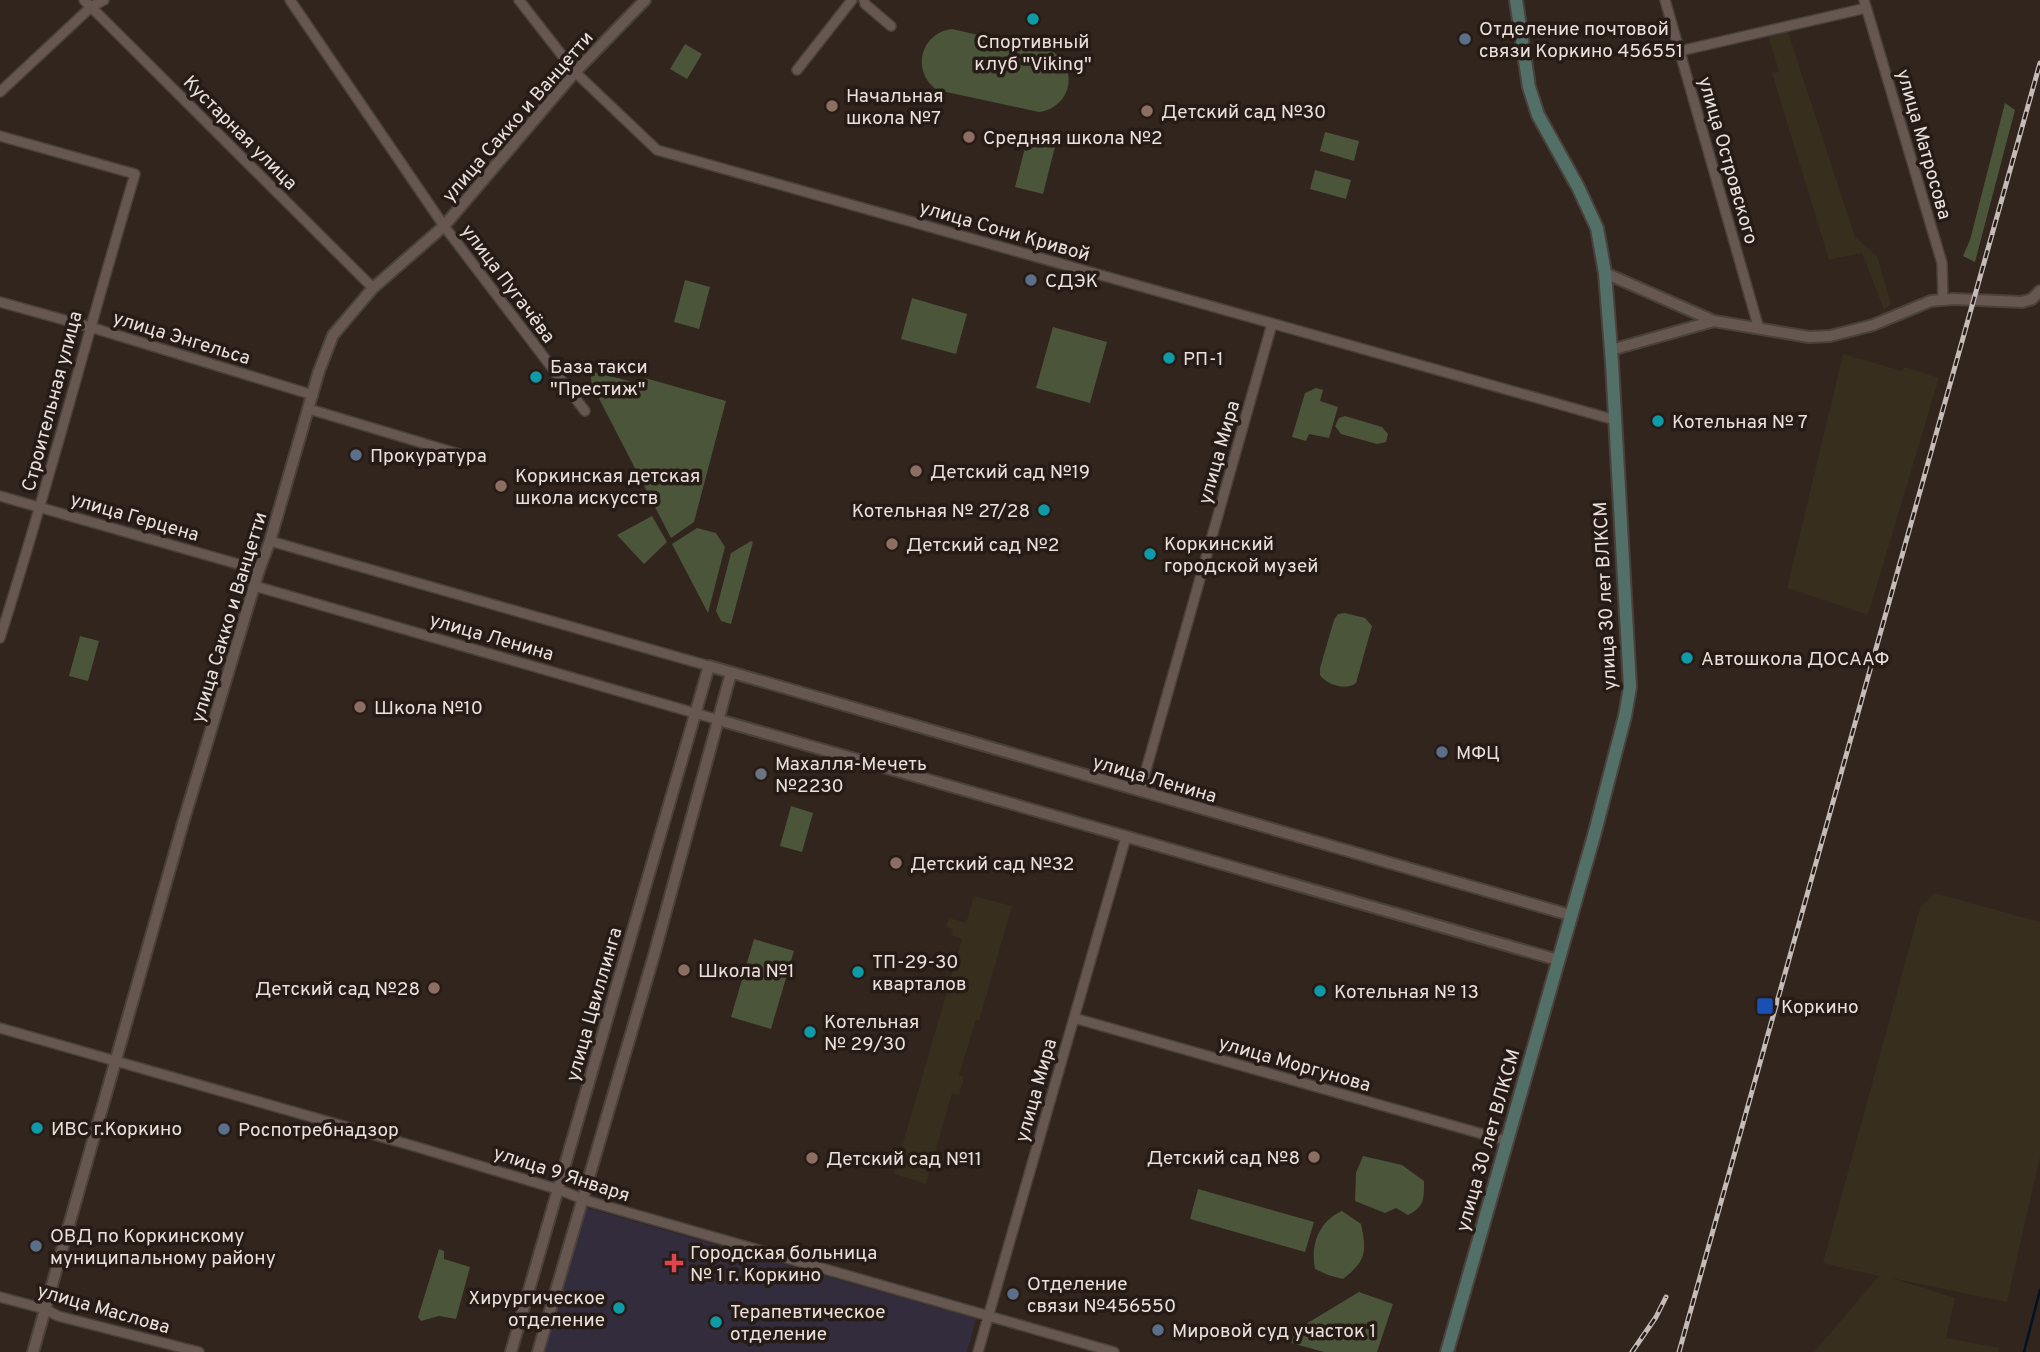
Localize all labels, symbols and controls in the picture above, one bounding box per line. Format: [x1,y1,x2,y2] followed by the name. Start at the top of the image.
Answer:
[1025,11,1041,27] marker: Спортивный клуб "Viking"
[1479,18,1683,64] place label: Отделение почтовой связи Коркино 456551
[438,27,599,208] street label: улица Сакко и Ванцетти
[974,31,1092,77] place label: Спортивный клуб "Viking"
[1457,31,1473,47] marker: Отделение почтовой связи Коркино 456551
[1890,67,1956,223] street label: улица Матросова
[177,71,302,196] street label: Кустарная улица
[1692,74,1762,247] street label: улица Островского
[846,85,944,131] place label: Начальная школа №7
[824,98,840,114] marker: Начальная школа №7
[1161,101,1326,125] place label: Детский сад №30
[1139,103,1155,119] marker: Детский сад №30
[983,127,1163,151] place label: Средняя школа №2
[961,129,977,145] marker: Средняя школа №2
[916,196,1093,268] street label: улица Сони Кривой
[455,220,560,348] street label: улица Пугачёва
[1045,270,1098,294] place label: СДЭК
[1023,272,1039,288] marker: СДЭК
[110,307,253,371] street label: улица Энгельса
[17,309,89,494] street label: Строительная улица
[1183,348,1224,372] place label: РП-1
[1161,350,1177,366] marker: РП-1
[550,356,648,402] place label: База такси "Престиж"
[528,369,544,385] marker: База такси "Престиж"
[1194,398,1246,507] street label: улица Мира
[1672,411,1808,435] place label: Котельная № 7
[1650,413,1666,429] marker: Котельная № 7
[370,445,487,469] place label: Прокуратура
[348,447,364,463] marker: Прокуратура
[930,461,1090,485] place label: Детский сад №19
[908,463,924,479] marker: Детский сад №19
[515,465,700,511] place label: Коркинская детская школа искусств
[493,478,509,494] marker: Коркинская детская школа искусств
[67,488,202,548] street label: улица Герцена
[852,500,1030,524] place label: Котельная № 27/28
[1589,501,1623,691] street label: улица 30 лет ВЛКСМ
[1036,502,1052,518] marker: Котельная № 27/28
[186,509,273,726] street label: улица Сакко и Ванцетти
[1164,533,1318,579] place label: Коркинский городской музей
[906,534,1059,558] place label: Детский сад №2
[884,536,900,552] marker: Детский сад №2
[1142,546,1158,562] marker: Коркинский городской музей
[427,609,556,667] street label: улица Ленина
[1701,648,1889,672] place label: Автошкола ДОСААФ
[1679,650,1695,666] marker: Автошкола ДОСААФ
[374,697,483,721] place label: Школа №10
[352,699,368,715] marker: Школа №10
[1456,742,1500,766] place label: МФЦ
[1434,744,1450,760] marker: МФЦ
[1090,751,1219,809] street label: улица Ленина
[775,753,927,799] place label: Махалля-Мечеть №2230
[753,766,769,782] marker: Махалля-Мечеть №2230
[910,853,1074,877] place label: Детский сад №32
[888,855,904,871] marker: Детский сад №32
[561,925,628,1084] street label: улица Цвиллинга
[872,951,966,997] place label: ТП-29-30 кварталов
[698,960,795,984] place label: Школа №1
[676,962,692,978] marker: Школа №1
[850,964,866,980] marker: ТП-29-30 кварталов
[255,978,420,1002] place label: Детский сад №28
[426,980,442,996] marker: Детский сад №28
[1334,981,1479,1005] place label: Котельная № 13
[1312,983,1328,999] marker: Котельная № 13
[1755,996,1775,1016] marker: Коркино
[1781,996,1859,1020] place label: Коркино
[824,1011,919,1057] place label: Котельная № 29/30
[802,1024,818,1040] marker: Котельная № 29/30
[1216,1032,1373,1098] street label: улица Моргунова
[1011,1036,1063,1145] street label: улица Мира
[1451,1046,1526,1235] street label: улица 30 лет ВЛКСМ
[51,1118,182,1142] place label: ИВС г.Коркино
[238,1119,399,1143] place label: Роспотребнадзор
[29,1120,45,1136] marker: ИВС г.Коркино
[216,1121,232,1137] marker: Роспотребнадзор
[490,1142,633,1208] street label: улица 9 Января
[1147,1147,1300,1171] place label: Детский сад №8
[826,1148,982,1172] place label: Детский сад №11
[1306,1149,1322,1165] marker: Детский сад №8
[804,1150,820,1166] marker: Детский сад №11
[50,1225,276,1271] place label: ОВД по Коркинскому муниципальному району
[28,1238,44,1254] marker: ОВД по Коркинскому муниципальному району
[690,1242,877,1288] place label: Городская больница № 1 г. Коркино
[664,1253,684,1273] marker: Городская больница № 1 г. Коркино
[1027,1273,1176,1319] place label: Отделение связи №456550
[34,1280,173,1340] street label: улица Маслова
[1005,1286,1021,1302] marker: Отделение связи №456550
[469,1287,605,1333] place label: Хирургическое отделение
[611,1300,627,1316] marker: Хирургическое отделение
[730,1301,885,1347] place label: Терапевтическое отделение
[708,1314,724,1330] marker: Терапевтическое отделение
[1172,1320,1376,1344] place label: Мировой суд участок 1
[1150,1322,1166,1338] marker: Мировой суд участок 1

